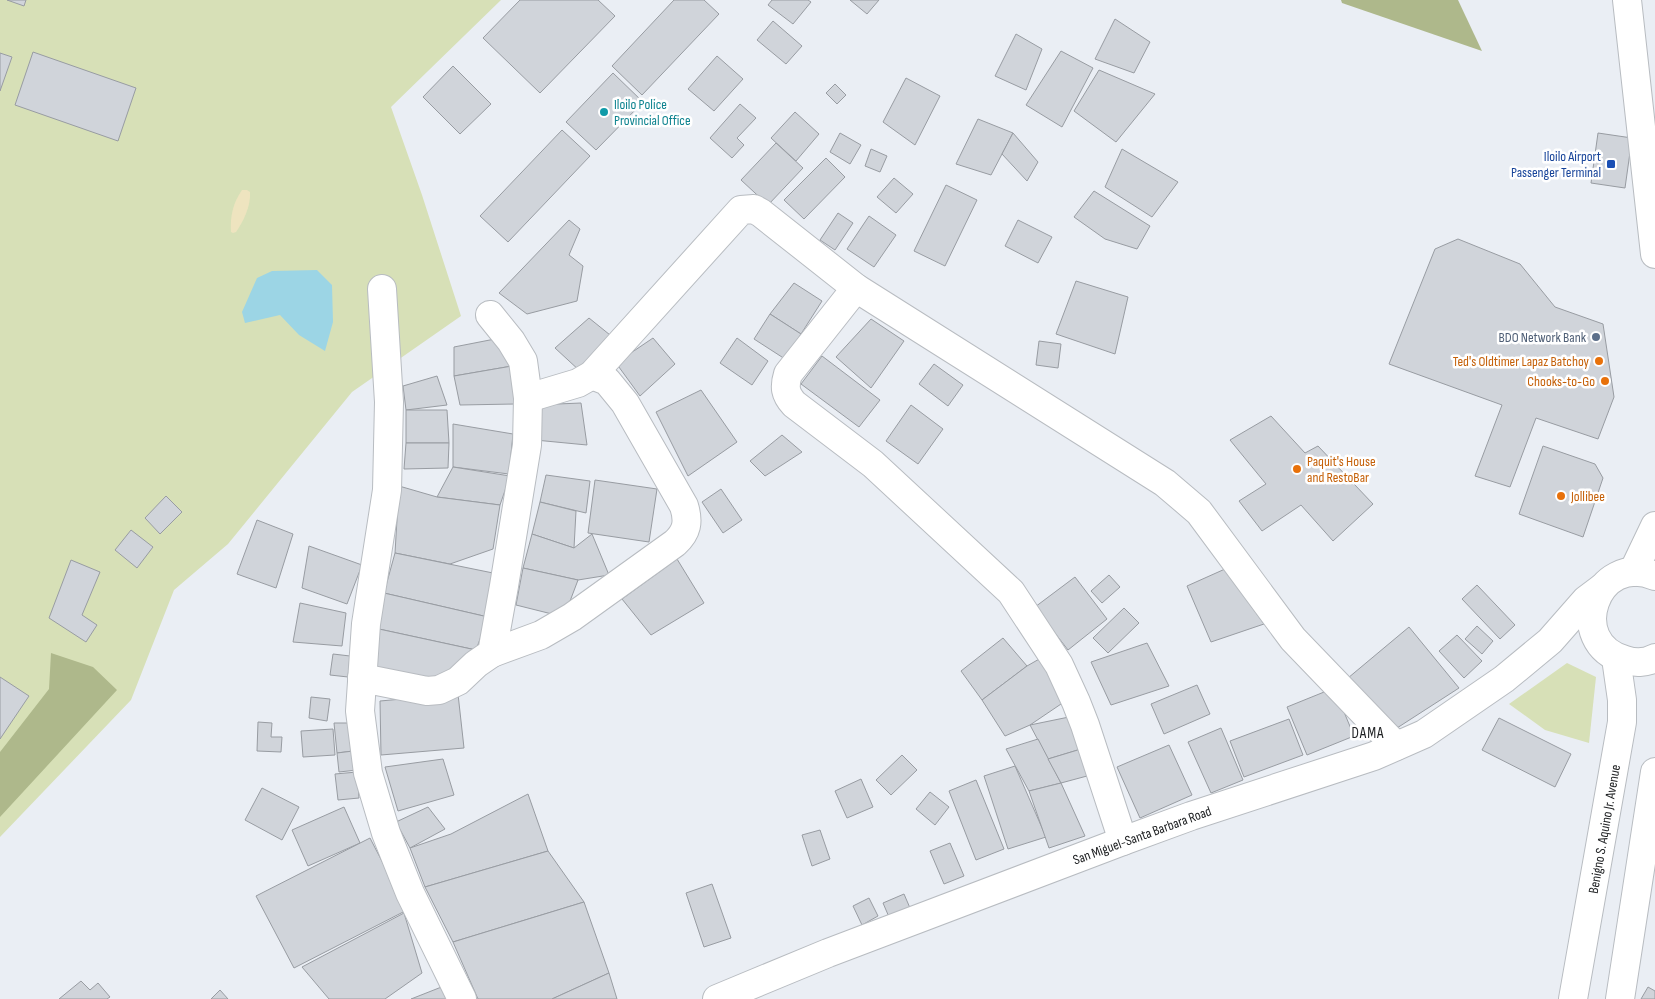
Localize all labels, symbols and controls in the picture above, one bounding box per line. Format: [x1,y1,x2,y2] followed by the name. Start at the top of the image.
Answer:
[614,96,691,129] place label: Iloilo Police Provincial Office
[598,106,610,118] marker: Iloilo Police Provincial Office
[1511,148,1601,181] place label: Iloilo Airport Passenger Terminal
[1605,158,1617,170] marker: Iloilo Airport Passenger Terminal
[1499,329,1587,346] place label: BDO Network Bank
[1590,331,1602,343] marker: BDO Network Bank
[1453,353,1590,370] place label: Ted's Oldtimer Lapaz Batchoy
[1593,355,1605,367] marker: Ted's Oldtimer Lapaz Batchoy
[1527,373,1595,390] place label: Chooks-to-Go
[1599,375,1611,387] marker: Chooks-to-Go
[1307,453,1376,486] place label: Paquit's House and RestoBar
[1291,463,1303,475] marker: Paquit's House and RestoBar
[1570,488,1605,505] place label: Jollibee
[1555,490,1567,502] marker: Jollibee
[1352,724,1384,743] district label: DAMA
[1585,763,1624,895] street label: Benigno S. Aquino Jr. Avenue
[1071,802,1214,868] street label: San Miguel-Santa Barbara Road

